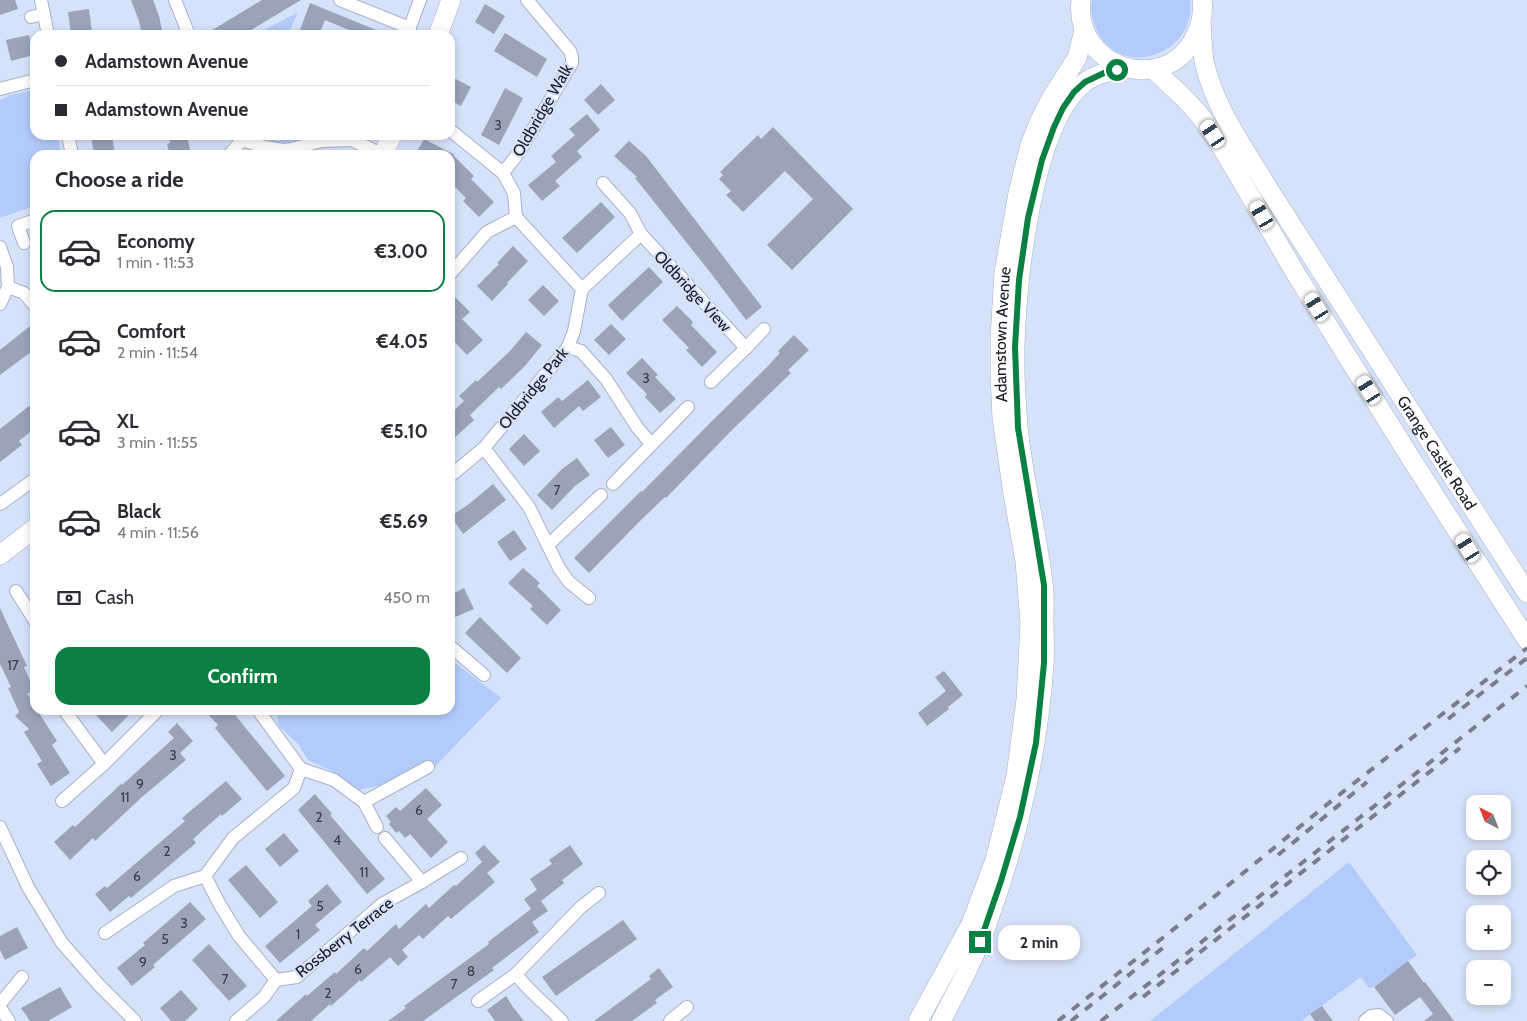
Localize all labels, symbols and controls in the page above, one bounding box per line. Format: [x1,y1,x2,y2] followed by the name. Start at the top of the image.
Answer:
[85,50,248,73] text: Adamstown Avenue
[1106,59,1128,81] route start
[508,60,577,160] street label: Oldbridge Walk
[85,98,248,121] text: Adamstown Avenue
[494,116,502,134] house number: 3
[1198,117,1227,151] car
[55,166,184,193] text: Choose a ride
[1248,198,1275,232] car
[57,229,102,274] icon: car
[117,230,195,253] text: Economy
[375,240,428,263] text: €3.00
[650,247,735,336] street label: Oldbridge View
[117,253,194,272] text: 1 min · 11:53
[991,265,1015,403] street label: Adamstown Avenue
[1302,290,1331,324] car
[57,319,102,364] icon: car
[117,320,186,343] text: Comfort
[376,330,428,353] text: €4.05
[117,343,198,362] text: 2 min · 11:54
[495,343,573,433] street label: Oldbridge Park
[642,369,650,387] house number: 3
[1354,373,1383,407] car
[1393,392,1480,513] street label: Grange Castle Road
[57,409,102,454] icon: car
[117,410,138,433] text: XL
[381,420,428,443] text: €5.10
[117,433,198,452] text: 3 min · 11:55
[553,481,561,499] house number: 7
[57,499,102,544] icon: car
[117,500,161,523] text: Black
[380,510,428,533] text: €5.69
[117,523,199,542] text: 4 min · 11:56
[1453,531,1482,565] car
[55,584,83,612] icon: cash
[95,586,134,609] text: Cash
[383,588,430,607] text: 450 m
[55,647,430,705] button: Confirm
[7,656,19,674] house number: 17
[169,746,177,764] house number: 3
[136,775,144,793] house number: 9
[120,788,130,806] house number: 11
[1466,795,1511,840] north arrow
[1466,795,1511,1005] map controls
[415,801,423,819] house number: 6
[315,808,323,826] house number: 2
[333,831,341,849] house number: 4
[163,842,171,860] house number: 2
[1466,850,1511,895] button: locate
[359,863,369,881] house number: 11
[133,867,141,885] house number: 6
[292,893,397,981] street label: Rossberry Terrace
[316,897,324,915] house number: 5
[1466,905,1511,950] button: +
[180,914,188,932] house number: 3
[998,924,1080,960] callout: 2 min
[296,925,300,943] house number: 1
[161,930,169,948] house number: 5
[969,931,991,953] route end
[1020,933,1058,952] text: 2 min
[139,953,147,971] house number: 9
[354,960,362,978] house number: 6
[1466,960,1511,1005] button: −
[467,962,475,980] house number: 8
[221,970,229,988] house number: 7
[450,975,458,993] house number: 7
[324,984,332,1002] house number: 2

